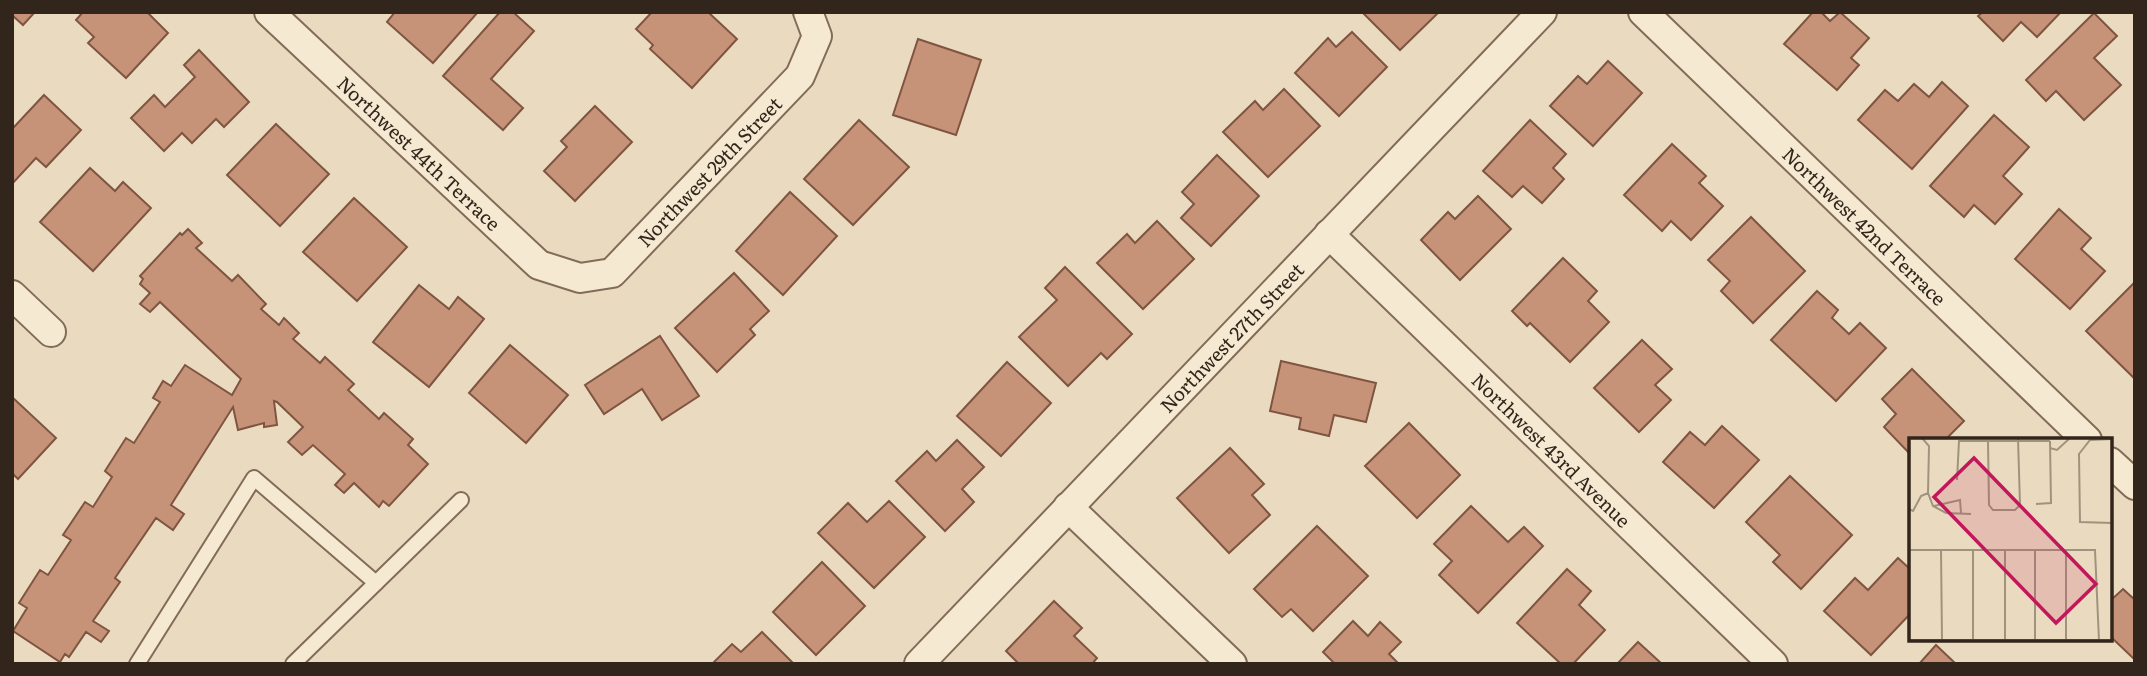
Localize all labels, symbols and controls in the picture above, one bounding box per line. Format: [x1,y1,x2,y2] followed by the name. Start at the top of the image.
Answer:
[331,69,507,237] street label: Northwest 44th Terrace
[631,90,788,253] street label: Northwest 29th Street
[1777,140,1953,312] street label: Northwest 42nd Terrace
[1153,256,1310,418] street label: Northwest 27th Street
[1466,366,1638,533] street label: Northwest 43rd Avenue
[1909,438,2112,641] inset map

